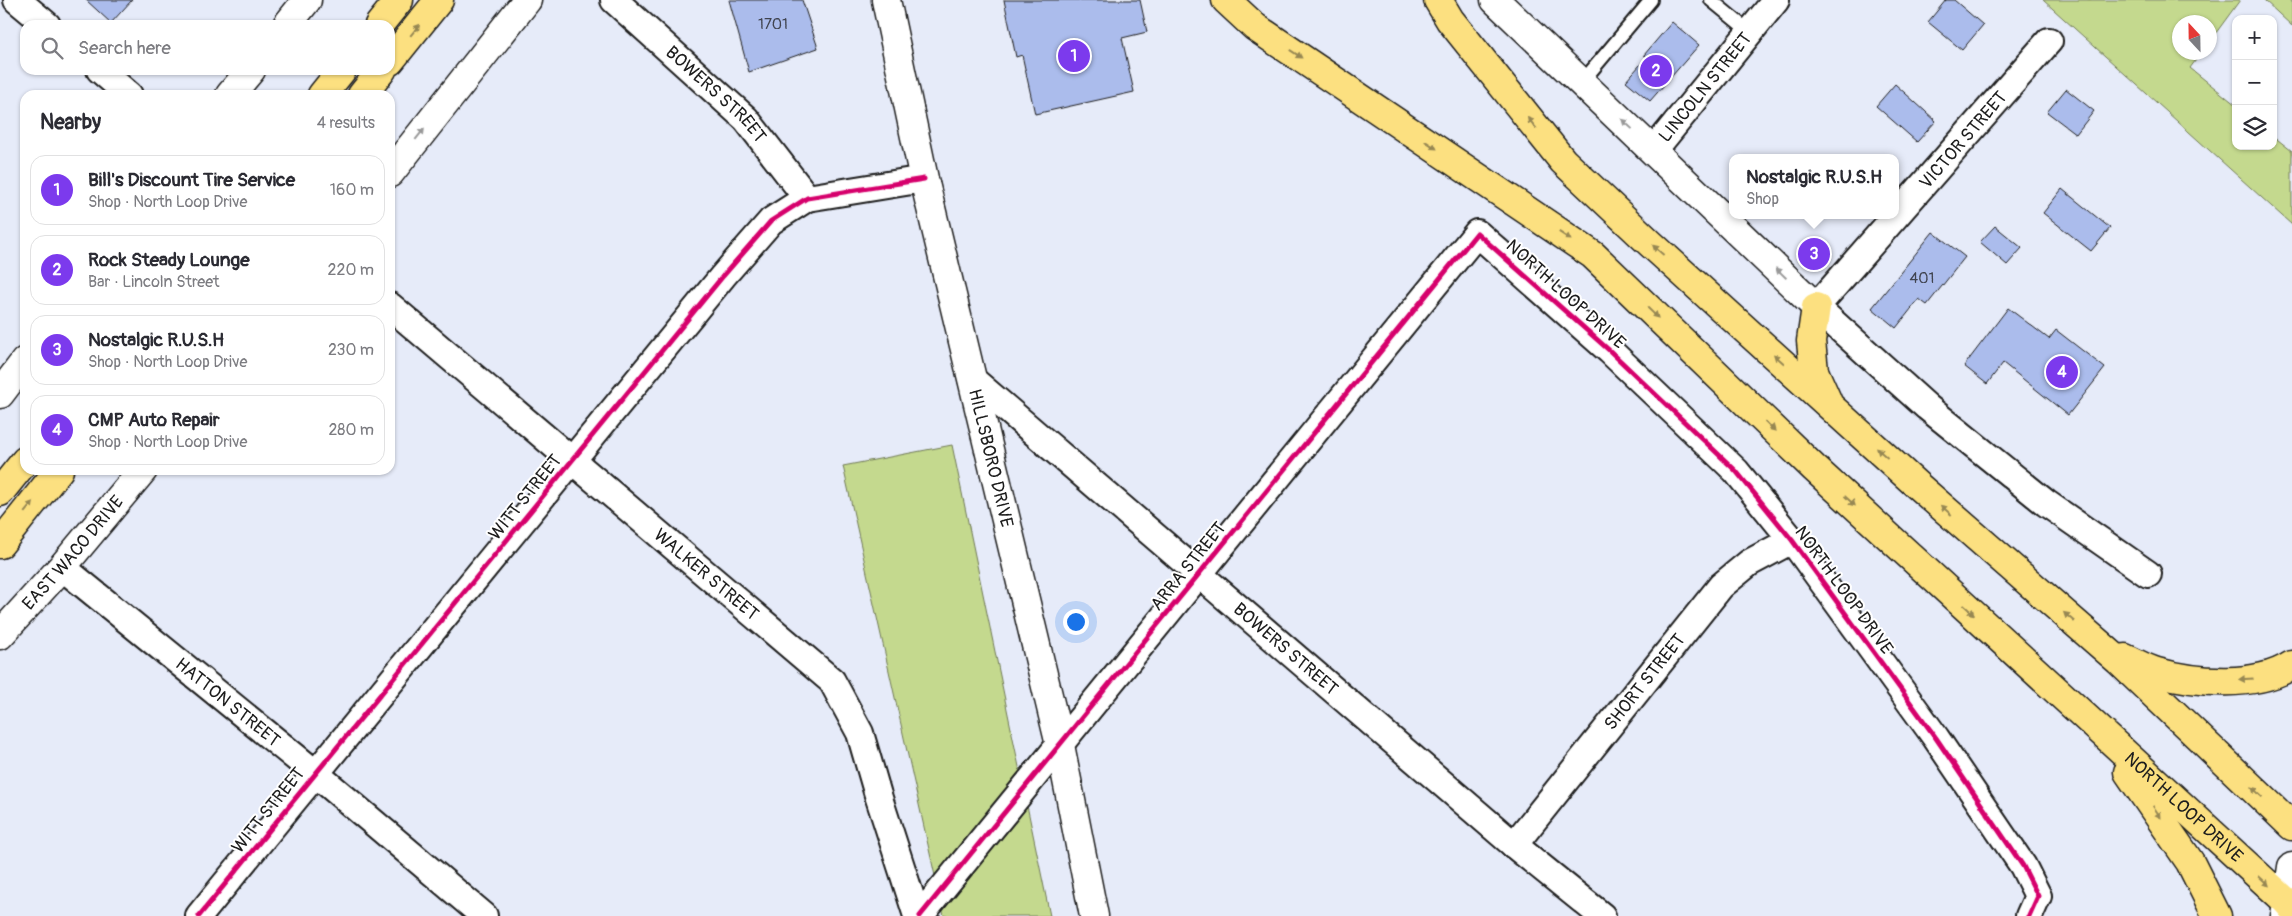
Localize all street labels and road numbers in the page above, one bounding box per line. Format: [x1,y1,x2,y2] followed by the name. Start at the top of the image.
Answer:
[1654,28,1757,147] street label: LINCOLN STREET
[661,41,771,147] street label: BOWERS STREET
[1915,87,2012,194] street label: VICTOR STREET
[1501,235,1630,354] street label: NORTH LOOP DRIVE
[963,387,1018,530] street label: HILLSBORO DRIVE
[484,450,567,545] street label: WITT STREET
[17,491,129,615] street label: EAST WACO DRIVE
[1146,517,1231,615] street label: ARRA STREET
[1789,522,1898,659] street label: NORTH LOOP DRIVE
[649,524,763,626] street label: WALKER STREET
[1228,598,1343,701] street label: BOWERS STREET
[1599,629,1690,735] street label: SHORT STREET
[170,653,285,752] street label: HATTON STREET
[2119,747,2248,868] street label: NORTH LOOP DRIVE
[227,763,310,858] street label: WITT STREET

